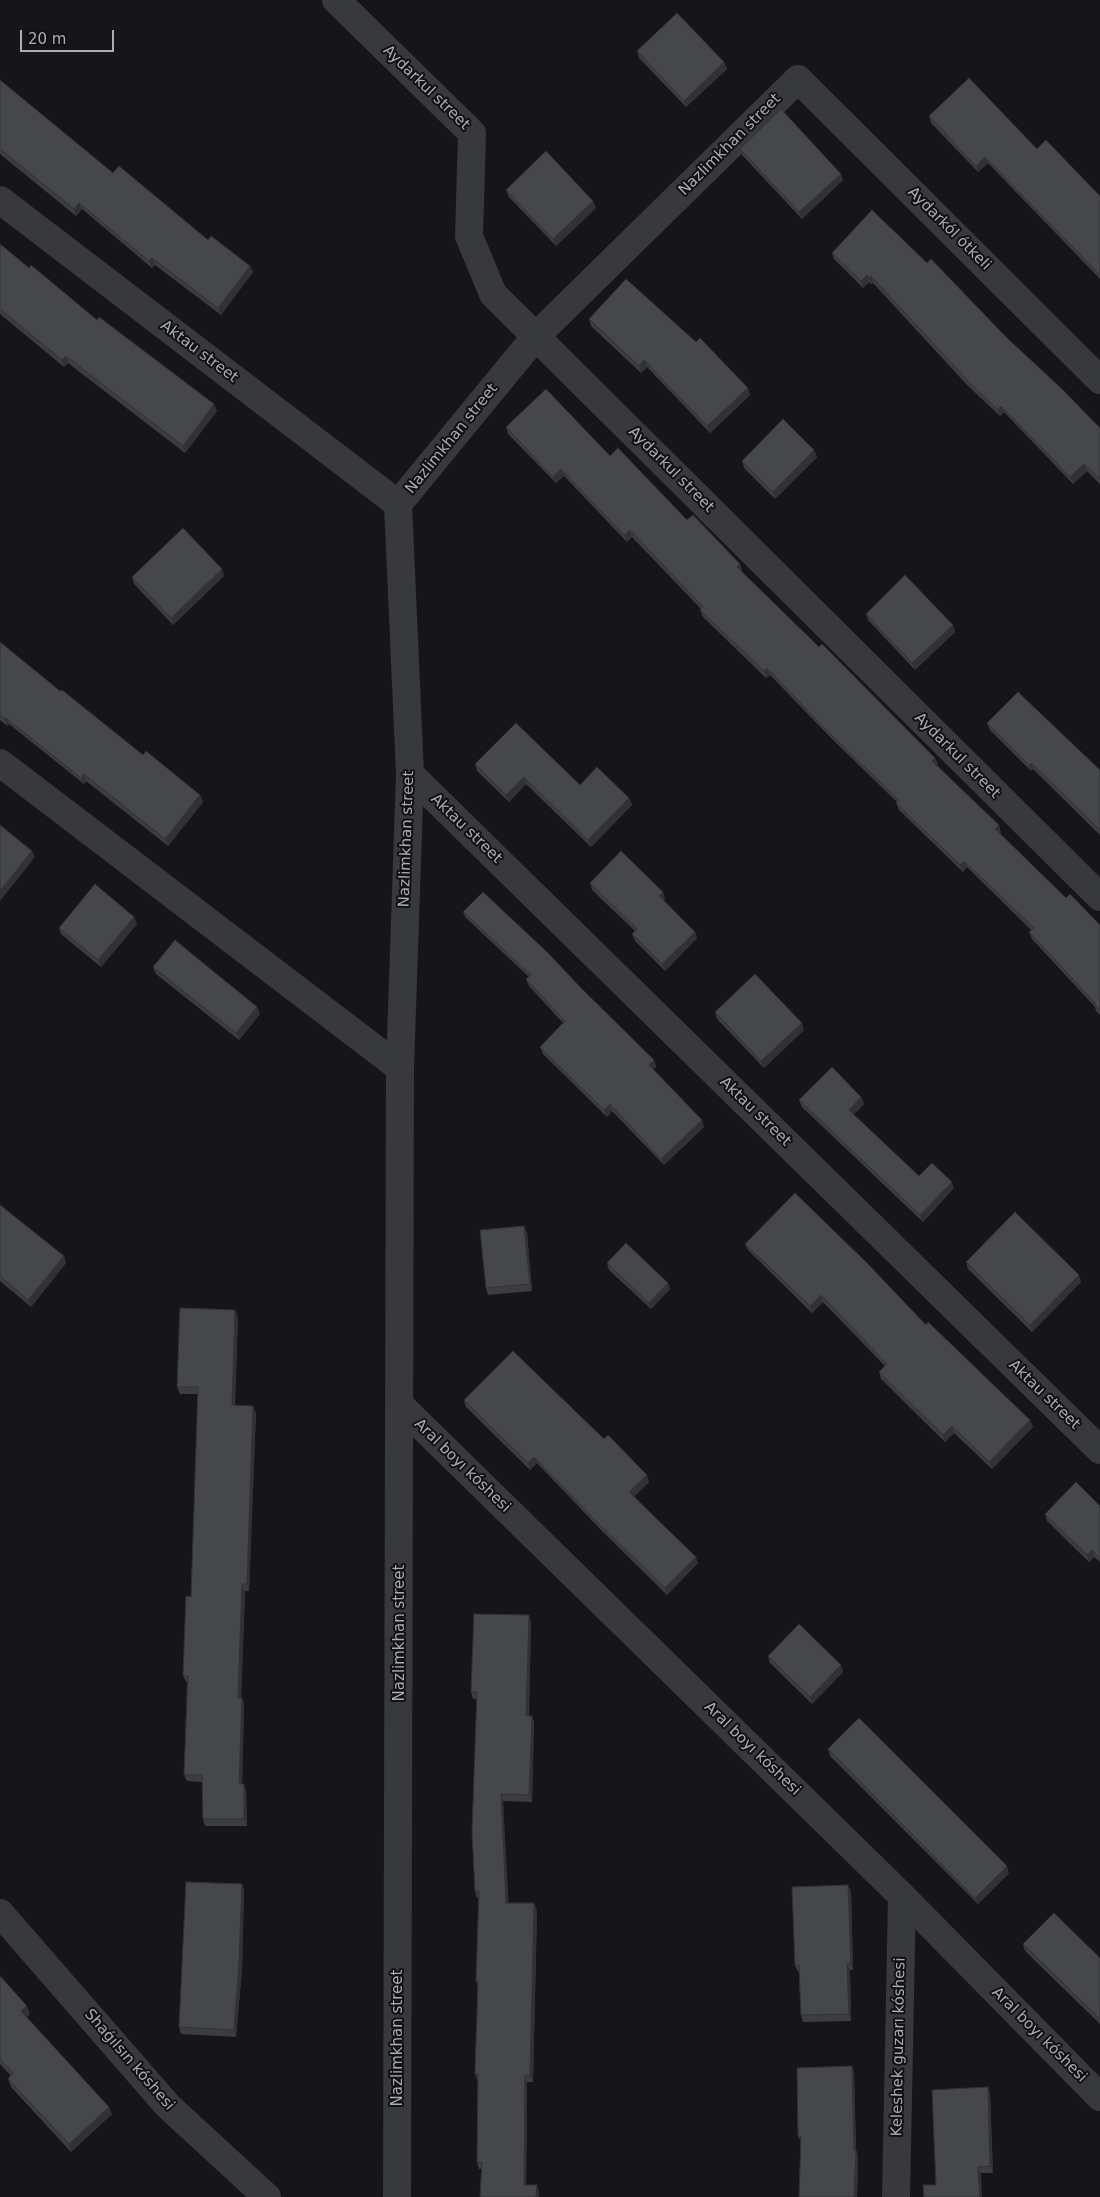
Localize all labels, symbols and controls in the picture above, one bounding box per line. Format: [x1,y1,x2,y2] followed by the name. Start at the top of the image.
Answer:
[22,20,116,52] scale bar
[28,30,66,48] text: 20 m
[379,42,473,134] street label: Aydarkul street
[675,90,785,200] street label: Nazlimkhan street
[904,184,994,274] street label: Aydarkól ótkeli
[157,317,241,387] street label: Aktau street
[402,380,502,498] street label: Nazlimkhan street
[624,423,718,517] street label: Aydarkul street
[910,709,1004,803] street label: Aydarkul street
[396,770,418,908] street label: Nazlimkhan street
[427,791,505,867] street label: Aktau street
[716,1074,794,1150] street label: Aktau street
[1005,1357,1083,1433] street label: Aktau street
[410,1415,514,1517] street label: Aral boyı kóshesi
[391,1565,409,1701] street label: Nazlimkhan street
[700,1698,804,1800] street label: Aral boyı kóshesi
[888,1957,910,2137] street label: Keleshek guzarı kóshesi
[389,1970,407,2106] street label: Nazlimkhan street
[988,1984,1090,2086] street label: Aral boyı kóshesi
[80,2006,178,2114] street label: Shaǵılsın kóshesi

